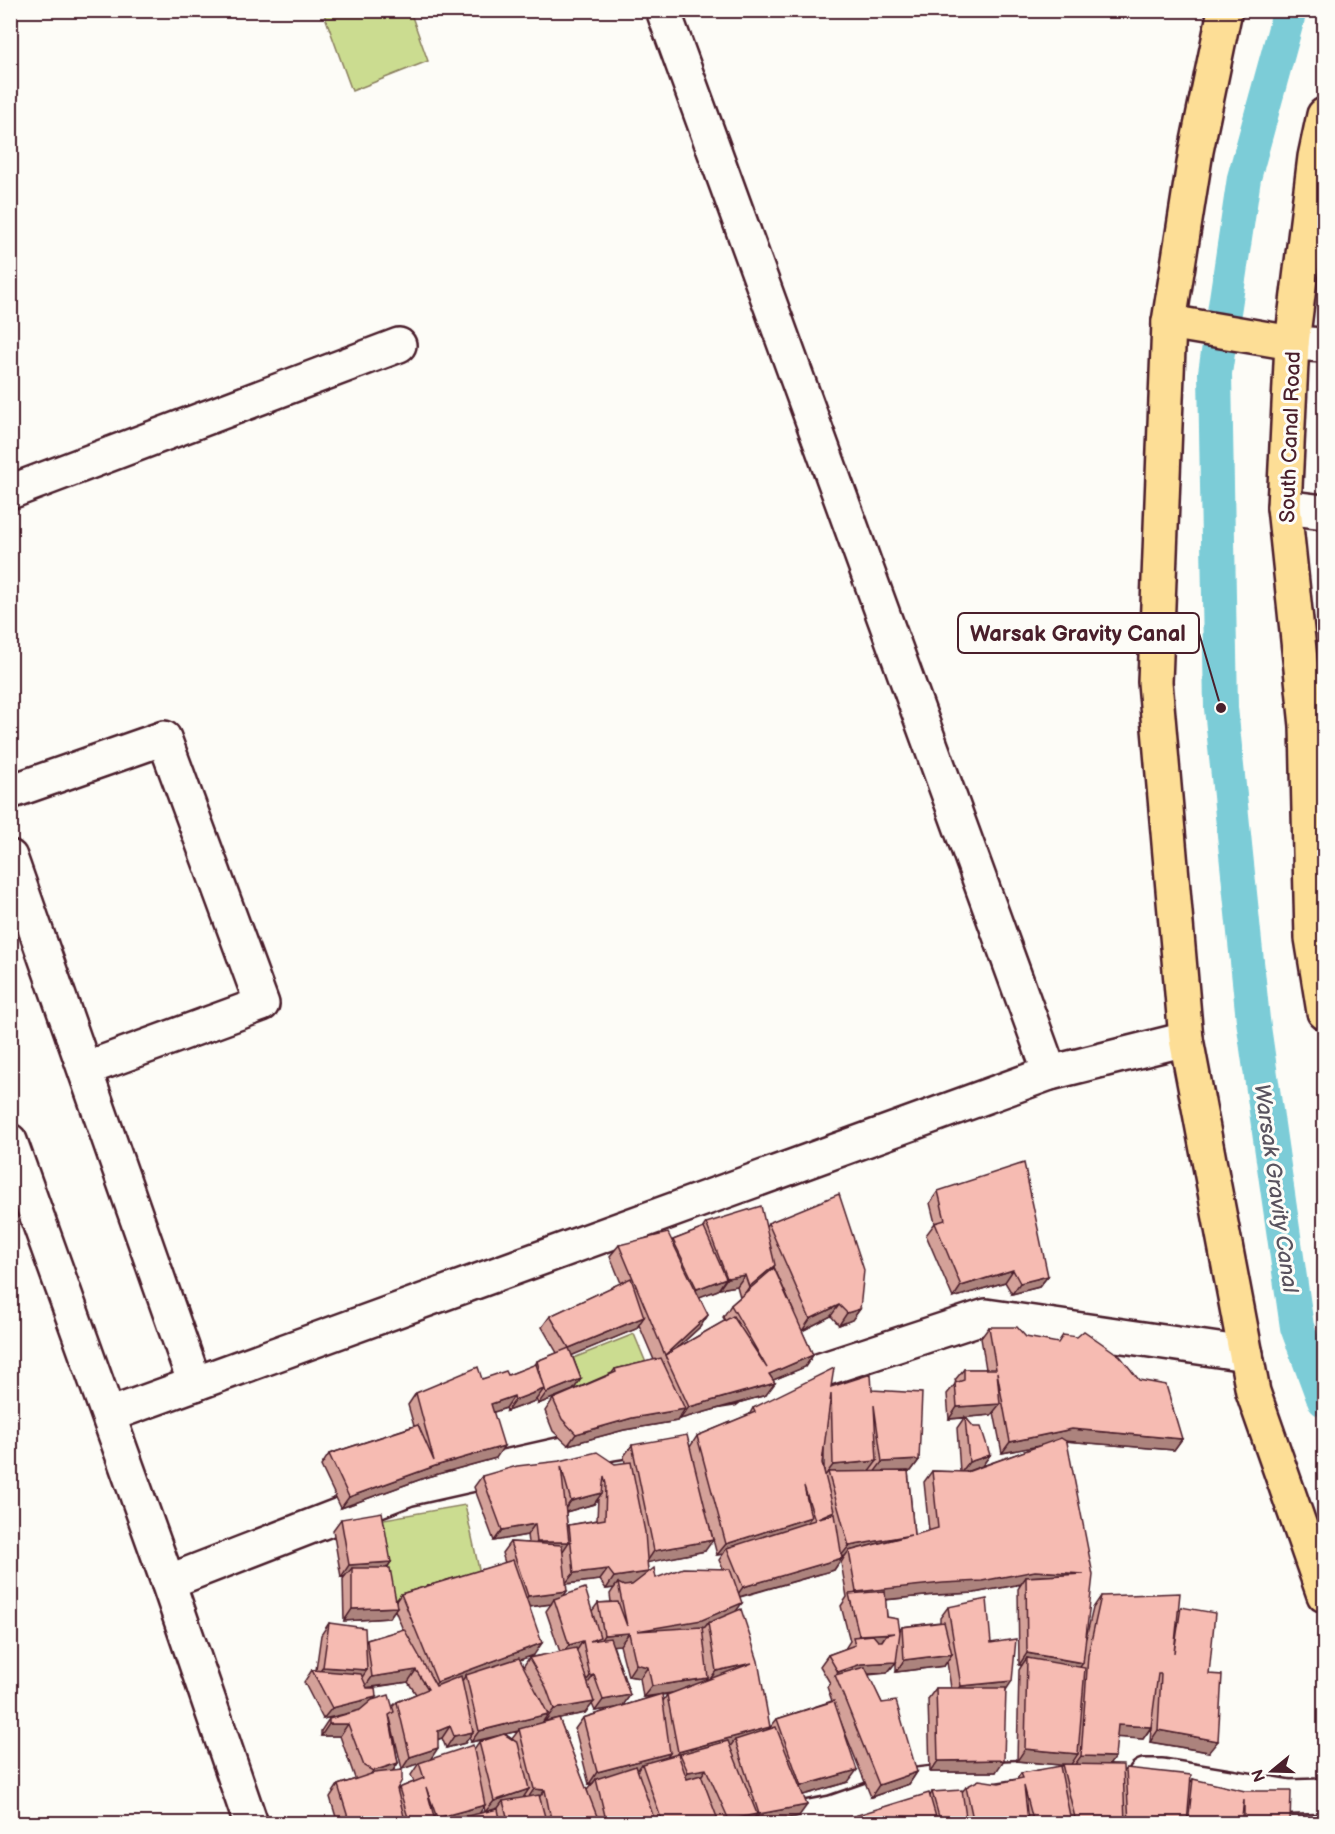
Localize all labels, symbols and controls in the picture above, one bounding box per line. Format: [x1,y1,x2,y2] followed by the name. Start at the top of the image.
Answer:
[1275,351,1306,523] street label: South Canal Road
[958,613,1199,653] callout: Warsak Gravity Canal
[970,621,1186,648] text: Warsak Gravity Canal
[1247,1082,1304,1295] water label: Warsak Gravity Canal
[1242,1741,1302,1801] north arrow
[1248,1767,1270,1784] text: N

